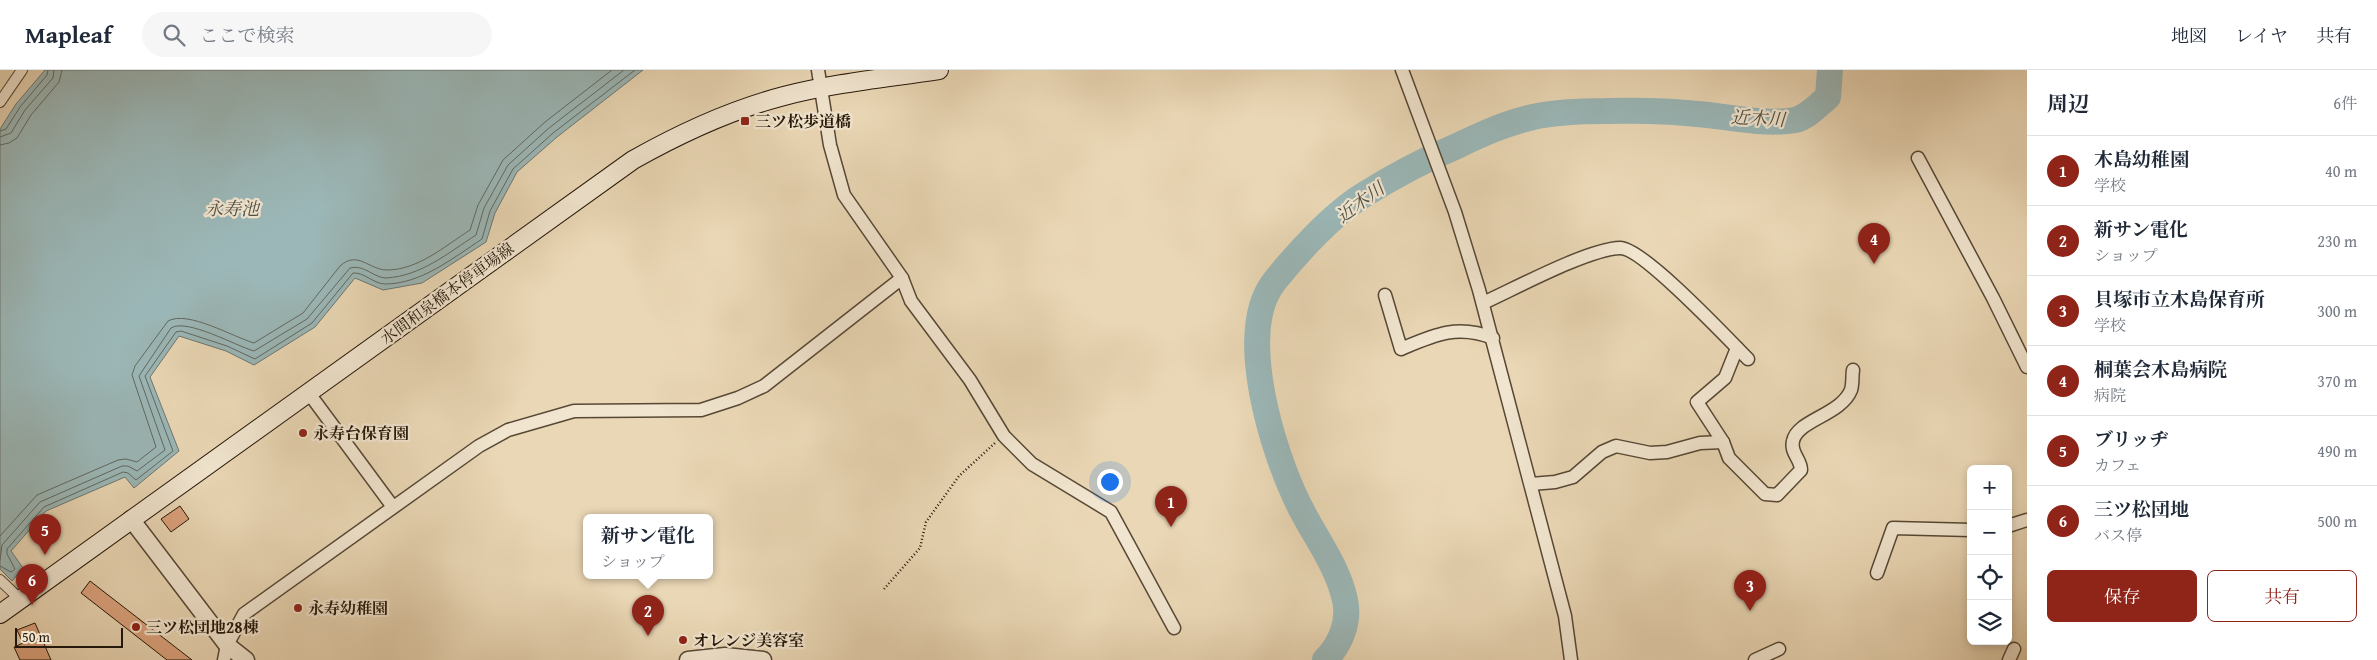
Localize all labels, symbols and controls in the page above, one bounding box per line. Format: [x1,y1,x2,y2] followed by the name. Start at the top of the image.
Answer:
[142,12,492,57] search box
[25,17,112,52] text: Mapleaf
[160,21,188,49] icon: search
[200,21,295,49] text: ここで検索
[2171,22,2207,49] text: 地図
[2235,22,2288,49] text: レイヤ
[2316,22,2352,49] text: 共有
[2047,88,2089,119] text: 周辺
[2333,91,2357,115] text: 6件
[1730,103,1788,133] water label: 近木川
[755,109,851,133] place label: 三ツ松歩道橋
[739,115,751,127] marker: 三ツ松歩道橋
[2094,145,2189,173] text: 木島幼稚園
[2059,159,2067,183] text: 1
[2325,159,2357,183] text: 40 m
[2094,173,2126,197] text: 学校
[1330,174,1391,229] water label: 近木川
[205,195,261,222] water label: 永寿池
[2094,215,2188,243] text: 新サン電化
[1858,223,1890,264] pin: 4
[2059,229,2067,253] text: 2
[2317,229,2357,253] text: 230 m
[375,236,519,350] street label: 水間和泉橋本停車場線
[2094,243,2158,267] text: ショップ
[2094,285,2265,313] text: 貝塚市立木島保育所
[2059,299,2067,323] text: 3
[2317,299,2357,323] text: 300 m
[2094,313,2126,337] text: 学校
[2094,355,2227,383] text: 桐葉会木島病院
[2059,369,2067,393] text: 4
[2317,369,2357,393] text: 370 m
[2094,383,2126,407] text: 病院
[313,421,409,445] place label: 永寿台保育園
[2094,425,2168,453] text: ブリッヂ
[297,427,309,439] marker: 永寿台保育園
[2059,439,2067,463] text: 5
[2317,439,2357,463] text: 490 m
[2094,453,2141,477] text: カフェ
[1967,465,2012,645] map controls
[1967,465,2012,510] button: +
[1097,469,1123,495] your location
[1155,486,1187,527] pin: 1
[2094,495,2189,523] text: 三ツ松団地
[2059,509,2067,533] text: 6
[2317,509,2357,533] text: 500 m
[1967,510,2012,555] button: −
[29,514,61,555] pin: 5
[583,514,713,579] popup
[601,521,695,549] text: 新サン電化
[2094,523,2142,547] text: バス停
[601,549,665,573] text: ショップ
[1967,555,2012,600] button: locate
[16,564,48,605] pin: 6
[1734,570,1766,611] pin: 3
[2047,570,2197,622] button: 保存
[2207,570,2357,622] button: 共有
[632,595,664,636] pin: 2
[308,596,388,620] place label: 永寿幼稚園
[1967,600,2012,645] button: layers
[292,602,304,614] marker: 永寿幼稚園
[146,615,259,639] place label: 三ツ松団地28棟
[130,621,142,633] marker: 三ツ松団地28棟
[15,625,122,648] scale bar
[22,627,50,647] text: 50 m
[693,628,804,652] place label: オレンジ美容室
[677,634,689,646] marker: オレンジ美容室

